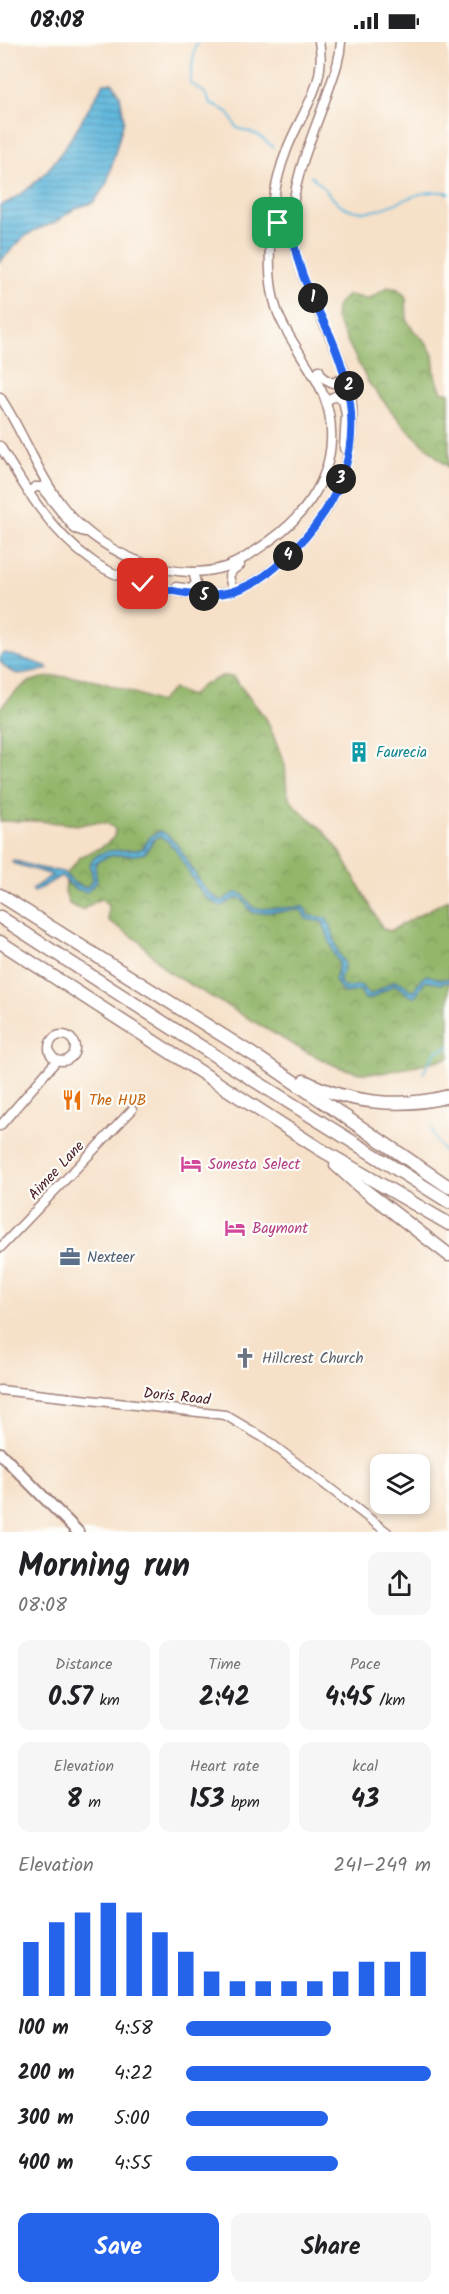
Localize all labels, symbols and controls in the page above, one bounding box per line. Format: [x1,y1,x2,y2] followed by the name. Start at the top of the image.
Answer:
[30,4,84,39] text: 08:08
[252,197,303,248] pin
[261,206,294,239] icon: arrive
[298,283,328,313] pin: 1
[311,285,315,310] text: 1
[334,371,364,401] pin: 2
[344,373,354,398] text: 2
[326,464,356,494] pin: 3
[337,466,345,491] text: 3
[273,541,303,571] pin: 4
[284,543,292,568] text: 4
[117,558,168,609] pin
[126,567,159,600] icon: check
[189,581,219,611] pin: 5
[200,583,208,608] text: 5
[347,740,371,764] building icon: Faurecia
[376,741,427,765] place label: Faurecia
[60,1088,84,1112] restaurant icon: The HUB
[89,1089,146,1113] place label: The HUB
[23,1135,91,1206] street label: Aimee Lane
[179,1152,203,1176] hotel icon: Sonesta Select
[208,1153,301,1177] place label: Sonesta Select
[223,1216,247,1240] hotel icon: Baymont
[252,1217,308,1241] place label: Baymont
[58,1245,82,1269] office icon: Nexteer
[87,1246,136,1270] place label: Nexteer
[233,1346,257,1370] church icon: Hillcrest Church
[262,1347,364,1371] place label: Hillcrest Church
[142,1382,212,1413] street label: Doris Road
[370,1454,430,1514] map controls
[370,1454,430,1514] button: layers
[18,1541,190,1594] text: Morning run
[368,1552,431,1615] button: share
[18,1590,67,1622] text: 08:08
[55,1652,113,1677] text: Distance
[208,1652,241,1677] text: Time
[350,1652,380,1677] text: Pace
[48,1677,93,1719] text: 0.57
[199,1677,250,1719] text: 2:42
[325,1677,373,1719] text: 4:45
[93,1688,120,1713] text: km
[373,1688,405,1713] text: /km
[54,1754,114,1779] text: Elevation
[190,1754,259,1779] text: Heart rate
[352,1754,378,1779] text: kcal
[67,1779,82,1821] text: 8
[189,1779,225,1821] text: 153
[351,1779,379,1821] text: 43
[82,1790,101,1815] text: m
[225,1790,260,1815] text: bpm
[18,1850,94,1882] text: Elevation
[334,1850,431,1882] text: 241–249 m
[18,2013,69,2045] text: 100 m
[114,2013,153,2045] text: 4:58
[18,2058,74,2090] text: 200 m
[114,2058,153,2090] text: 4:22
[18,2103,74,2135] text: 300 m
[114,2103,150,2135] text: 5:00
[18,2148,74,2180] text: 400 m
[114,2148,151,2180] text: 4:55
[18,2213,219,2282] button: Save
[231,2213,431,2282] button: Share

